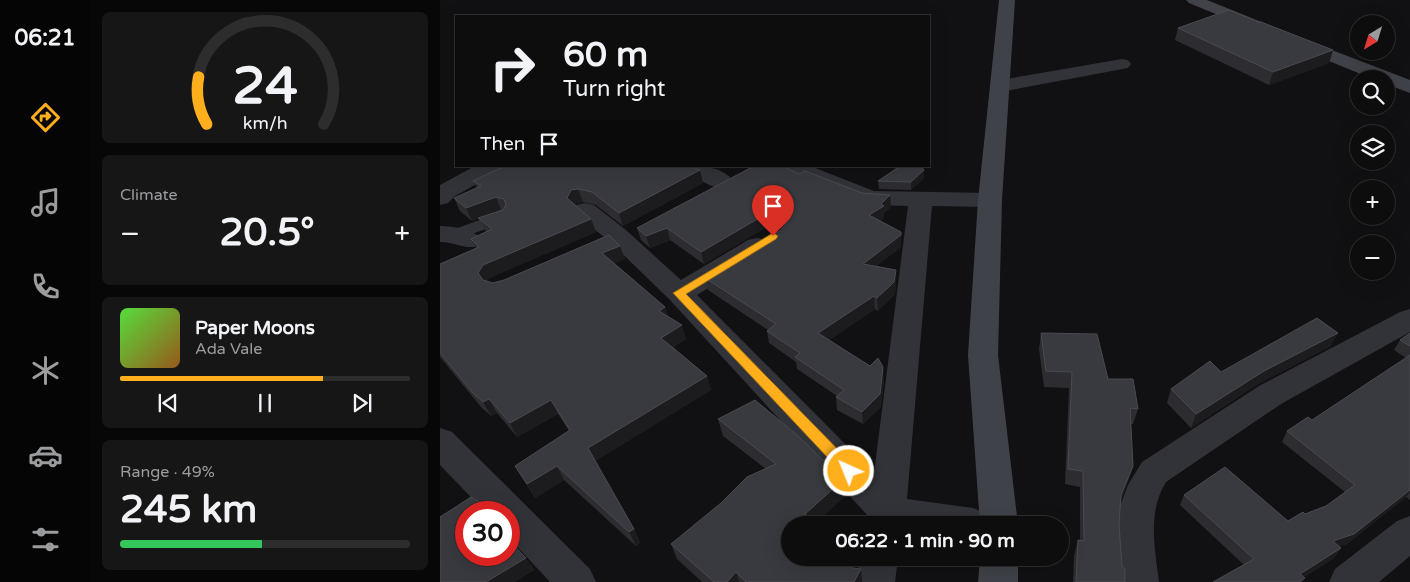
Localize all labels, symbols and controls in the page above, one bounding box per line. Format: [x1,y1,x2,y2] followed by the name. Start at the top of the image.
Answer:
[1350,15,1395,60] north arrow
[1350,15,1395,280] map controls
[15,25,75,51] text: 06:21
[563,34,648,76] text: 60 m
[480,35,545,100] icon: right
[232,55,298,118] text: 24
[1350,70,1395,115] button: search
[563,76,665,102] text: Turn right
[28,100,63,135] icon: directions
[243,113,287,134] text: km/h
[1350,125,1395,170] button: layers
[535,130,563,158] icon: arrive
[480,133,525,155] text: Then
[1350,180,1395,225] button: +
[28,185,63,220] icon: music
[120,185,178,205] text: Climate
[752,185,794,236] pin
[759,192,787,220] icon: arrive
[220,210,315,256] text: 20.5°
[120,217,140,251] text: −
[394,217,410,251] text: +
[1350,235,1395,280] button: −
[28,269,63,304] icon: phone
[195,317,315,339] text: Paper Moons
[195,339,262,359] text: Ada Vale
[28,353,63,388] icon: climate
[154,389,182,417] icon: previous
[251,389,279,417] icon: pause
[348,389,376,417] icon: next
[28,438,63,473] icon: car
[822,444,874,496] position arrow
[120,462,215,482] text: Range · 49%
[120,487,257,533] text: 245 km
[455,501,520,566] speed limit sign: 30
[28,522,63,557] icon: filters
[835,530,1015,552] text: 06:22 · 1 min · 90 m

